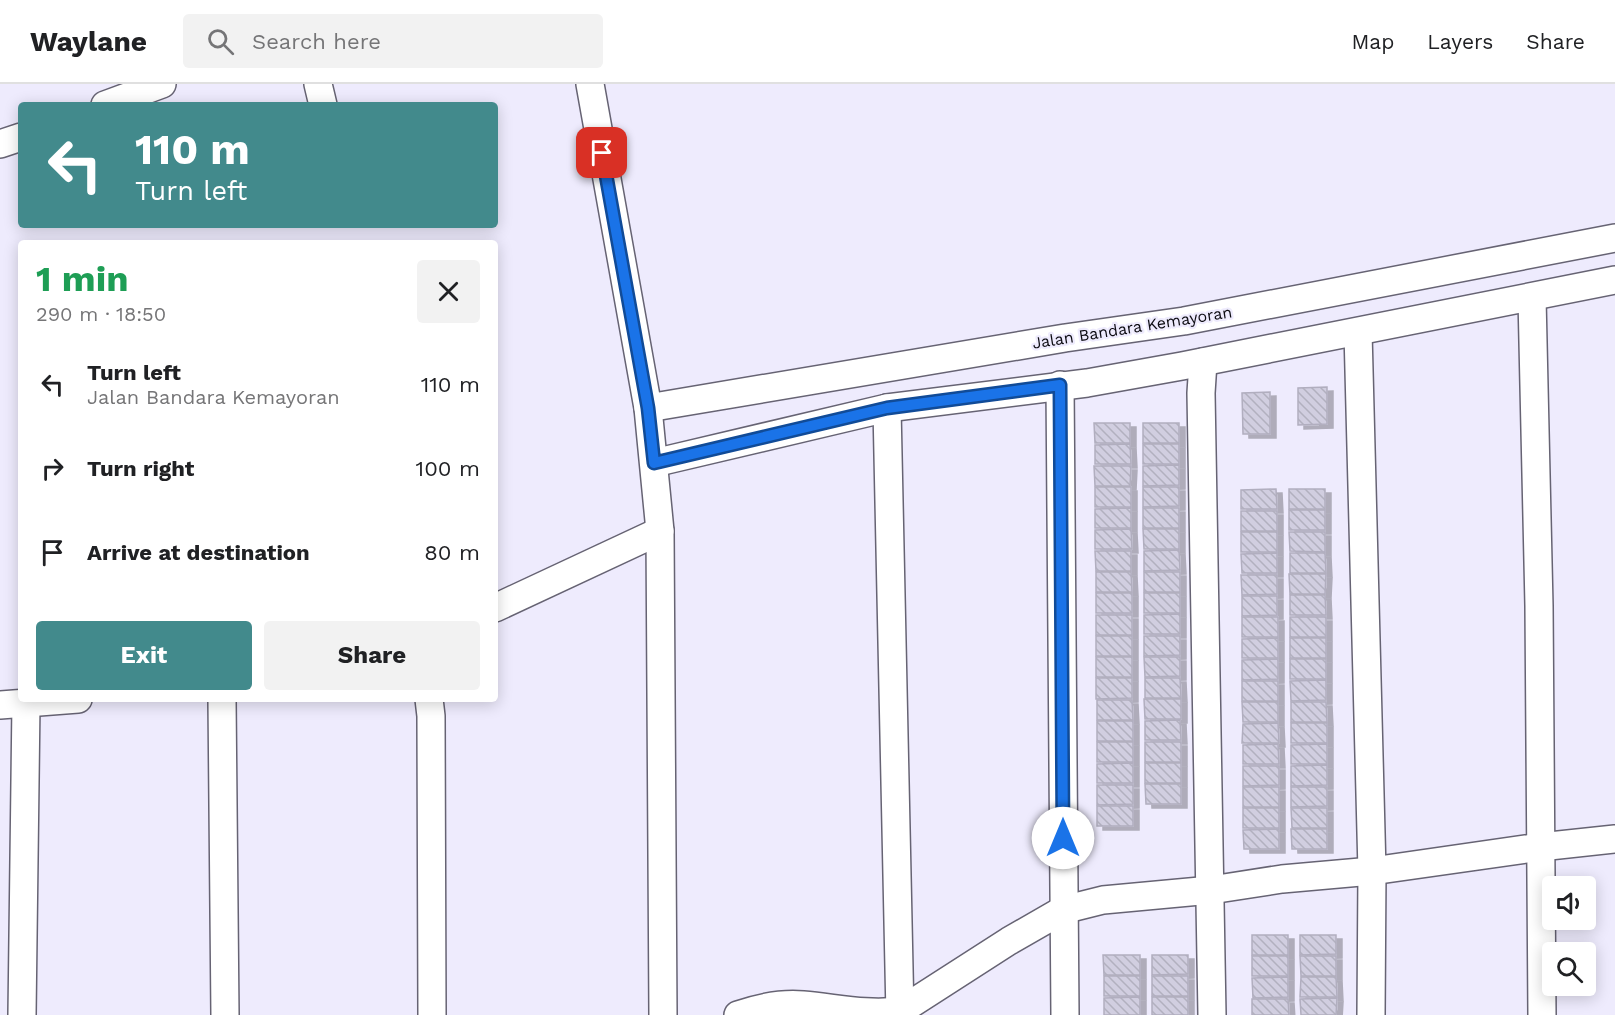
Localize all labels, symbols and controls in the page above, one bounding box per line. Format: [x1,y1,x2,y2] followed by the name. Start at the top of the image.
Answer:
[183,14,603,68] search box
[30,25,147,58] text: Waylane
[204,25,237,58] icon: search
[252,29,381,54] text: Search here
[1351,29,1394,54] text: Map
[1427,29,1493,54] text: Layers
[1526,29,1585,54] text: Share
[135,125,250,174] text: 110 m
[36,126,114,204] icon: left
[576,127,627,178] pin
[585,136,618,169] icon: arrive
[135,175,247,207] text: Turn left
[36,258,128,300] text: 1 min
[417,260,480,323] button: close
[36,302,166,326] text: 290 m · 18:50
[1031,302,1233,353] street label: Jalan Bandara Kemayoran
[87,360,181,385] text: Turn left
[36,368,69,401] icon: left
[421,372,480,397] text: 110 m
[87,385,340,409] text: Jalan Bandara Kemayoran
[36,452,69,485] icon: right
[87,456,194,481] text: Turn right
[416,456,480,481] text: 100 m
[36,536,69,569] icon: arrive
[87,540,310,565] text: Arrive at destination
[424,540,480,565] text: 80 m
[36,621,252,690] button: Exit
[264,621,480,690] button: Share
[1031,806,1095,870] position arrow
[1542,876,1596,996] map controls
[1542,876,1596,930] button: sound
[1542,942,1596,996] button: search

